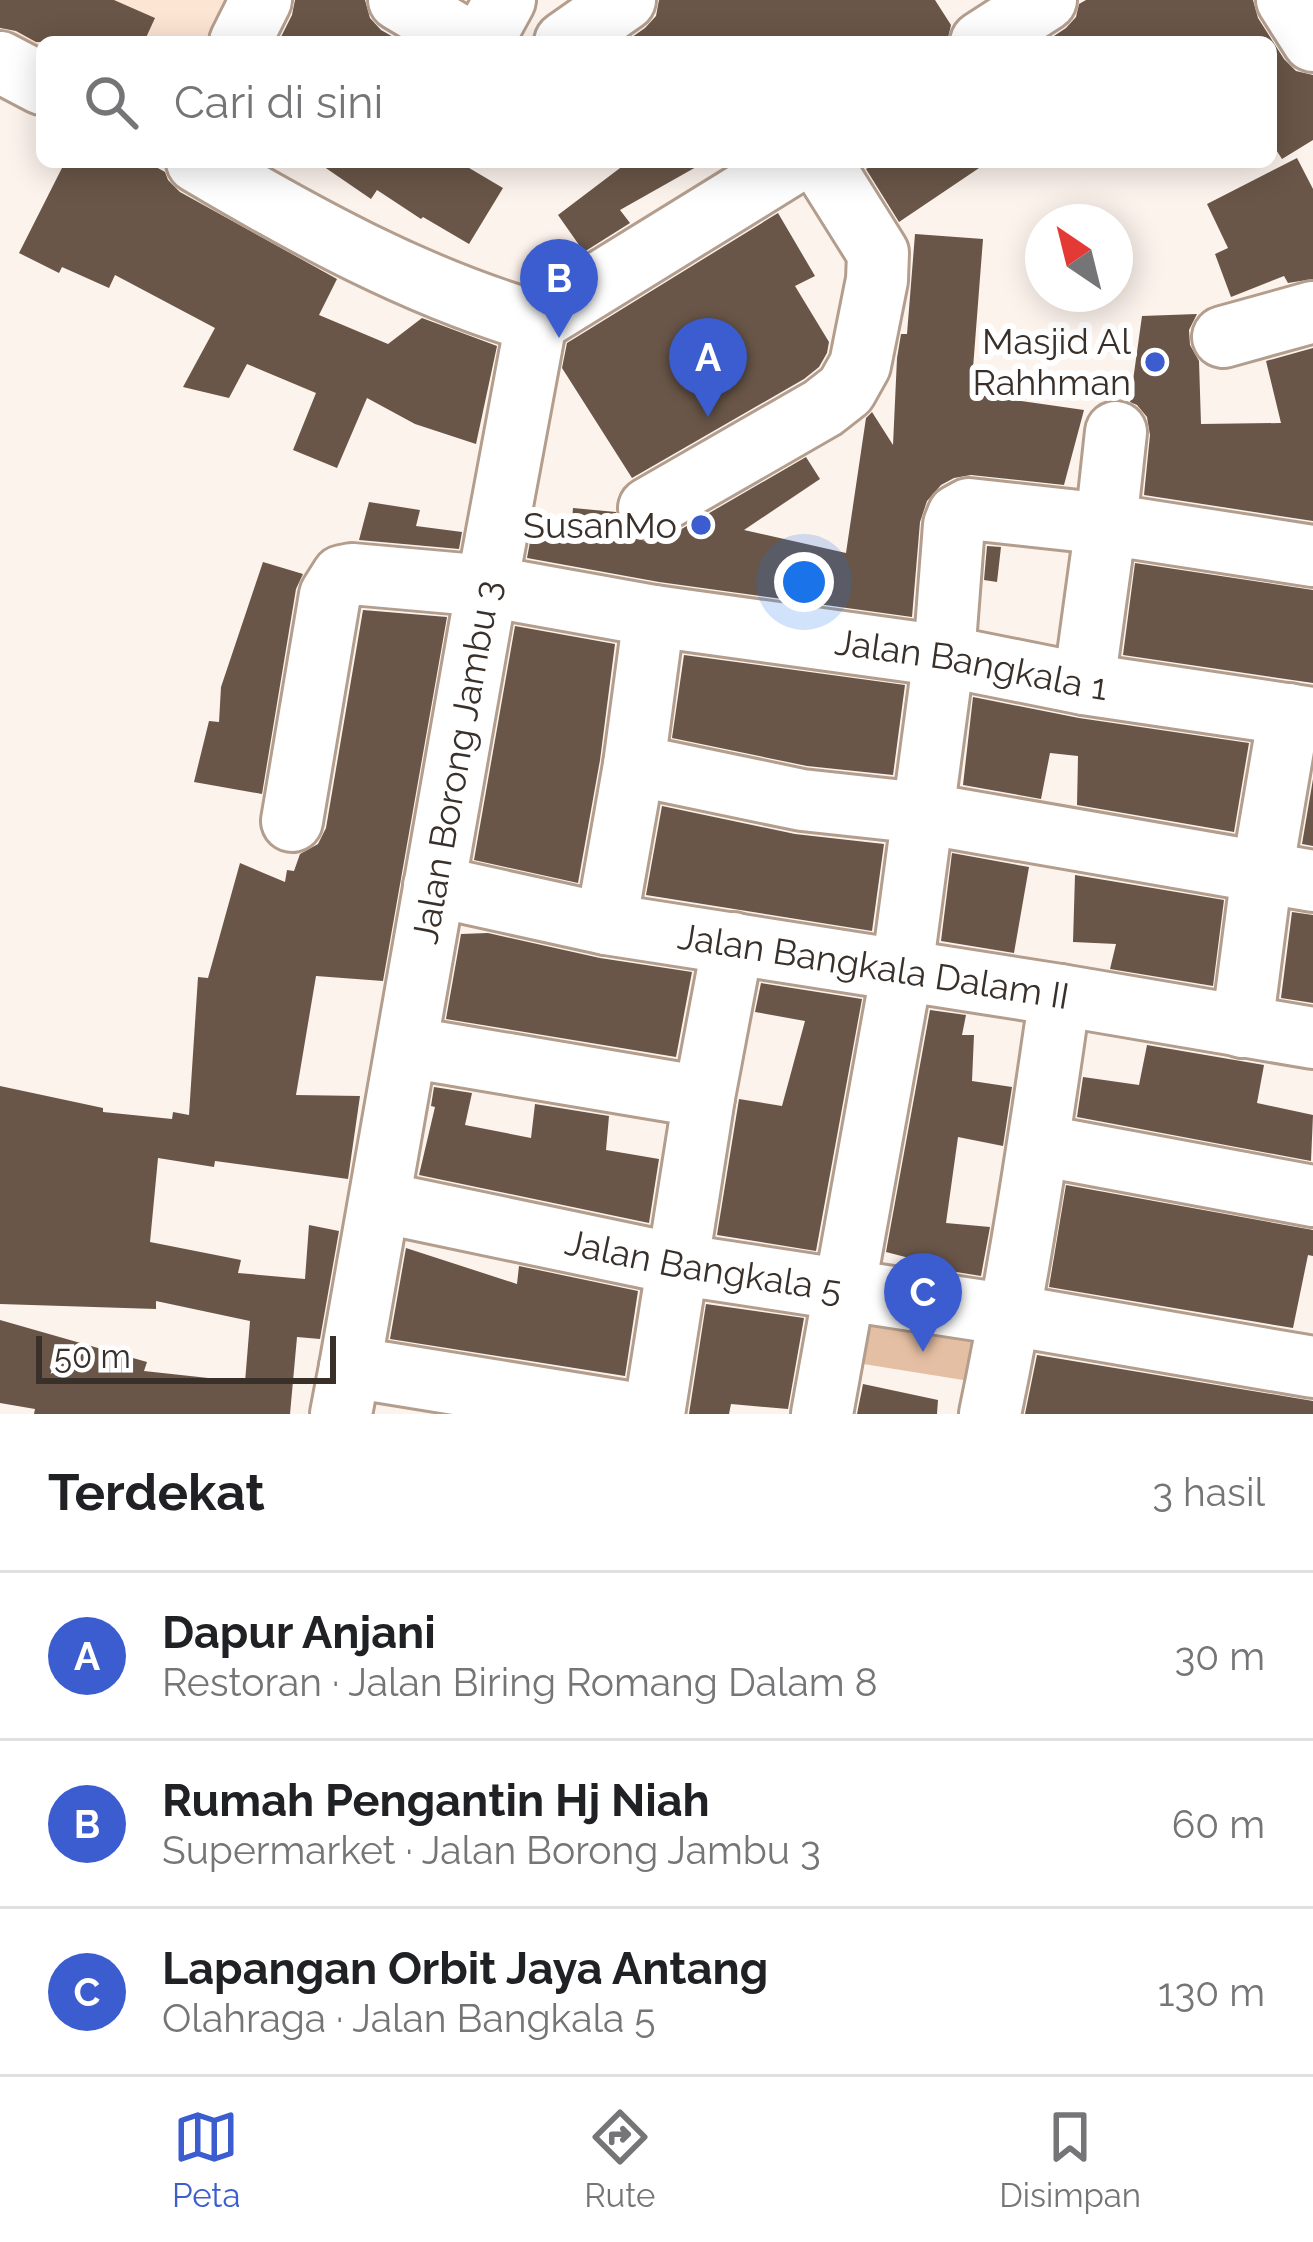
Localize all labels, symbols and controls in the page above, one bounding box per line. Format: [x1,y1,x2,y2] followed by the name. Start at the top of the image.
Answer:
[36,36,1277,168] search box
[78,69,144,135] icon: search
[174,76,383,129] text: Cari di sini
[1025,204,1133,312] north arrow
[520,239,598,338] pin: B
[669,318,747,417] pin: A
[972,320,1131,403] place label: Masjid Al Rahhman
[1142,349,1168,375] marker: Masjid Al Rahhman
[523,504,677,546] place label: SusanMo
[688,512,714,538] marker: SusanMo
[774,552,834,612] your location
[403,577,509,947] street label: Jalan Borong Jambu 3
[832,620,1110,708] street label: Jalan Bangkala 1
[675,915,1072,1017] street label: Jalan Bangkala Dalam II
[562,1220,845,1310] street label: Jalan Bangkala 5
[884,1253,962,1352] pin: C
[36,1330,336,1383] scale bar
[54,1337,131,1376] text: 50 m
[48,1462,265,1522] text: Terdekat
[1152,1469,1265,1515] text: 3 hasil
[162,1606,436,1659] text: Dapur Anjani
[74,1633,100,1679] text: A
[1175,1633,1265,1679] text: 30 m
[162,1659,878,1705] text: Restoran · Jalan Biring Romang Dalam 8
[162,1774,710,1827] text: Rumah Pengantin Hj Niah
[74,1801,100,1847] text: B
[1172,1801,1265,1847] text: 60 m
[162,1827,821,1873] text: Supermarket · Jalan Borong Jambu 3
[162,1942,768,1995] text: Lapangan Orbit Jaya Antang
[74,1969,100,2015] text: C
[1158,1969,1265,2015] text: 130 m
[162,1995,656,2041] text: Olahraga · Jalan Bangkala 5
[172,2104,240,2215] tab: Peta
[584,2104,655,2215] tab: Rute
[999,2104,1141,2215] tab: Disimpan

